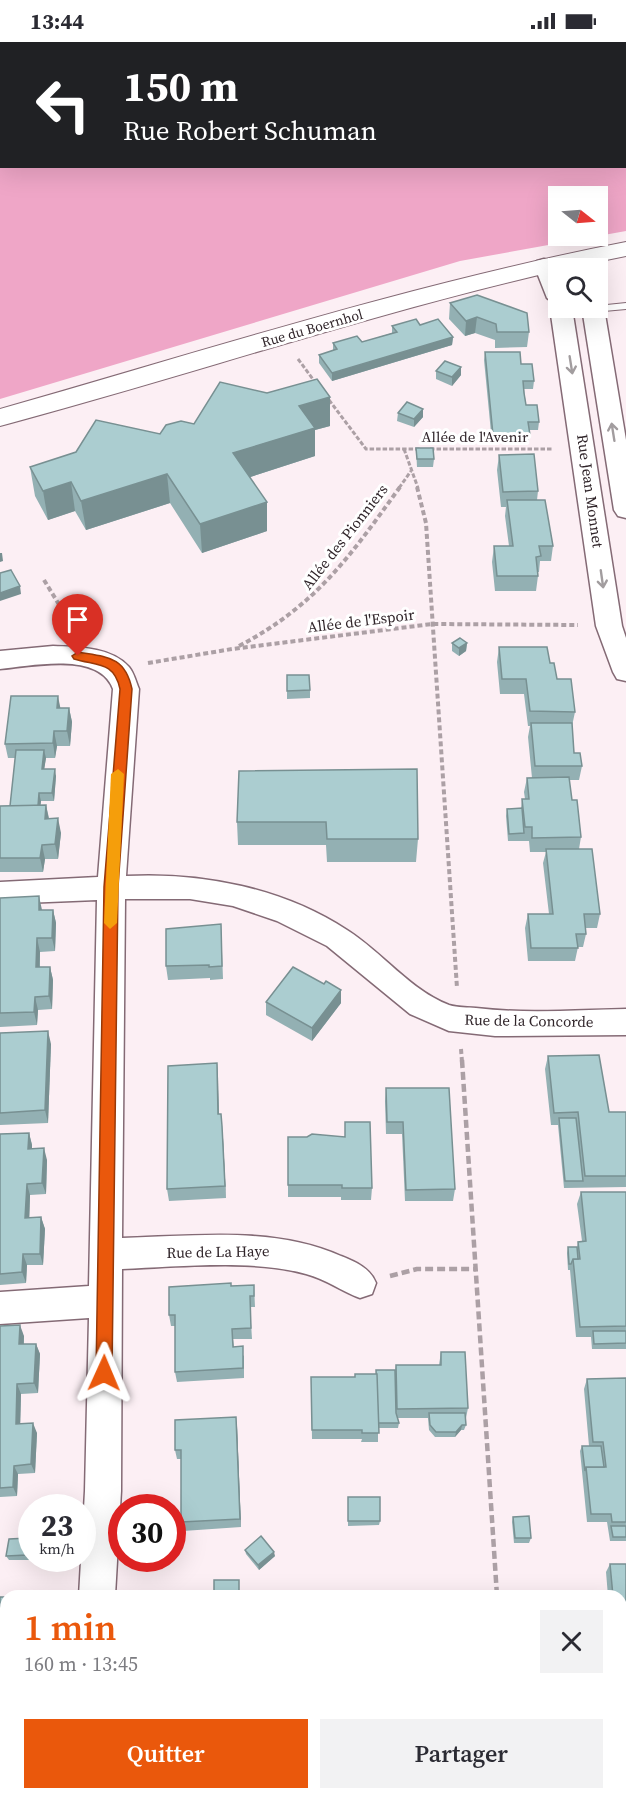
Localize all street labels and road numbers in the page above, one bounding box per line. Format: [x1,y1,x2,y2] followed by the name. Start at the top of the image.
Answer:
[259,304,365,352] street label: Rue du Boernhol
[422,426,529,447] street label: Allée de l'Avenir
[572,433,609,549] street label: Rue Jean Monnet
[297,480,392,594] street label: Allée des Pionniers
[306,603,416,637] street label: Allée de l'Espoir
[464,1009,594,1032] street label: Rue de la Concorde
[166,1240,270,1263] street label: Rue de La Haye

